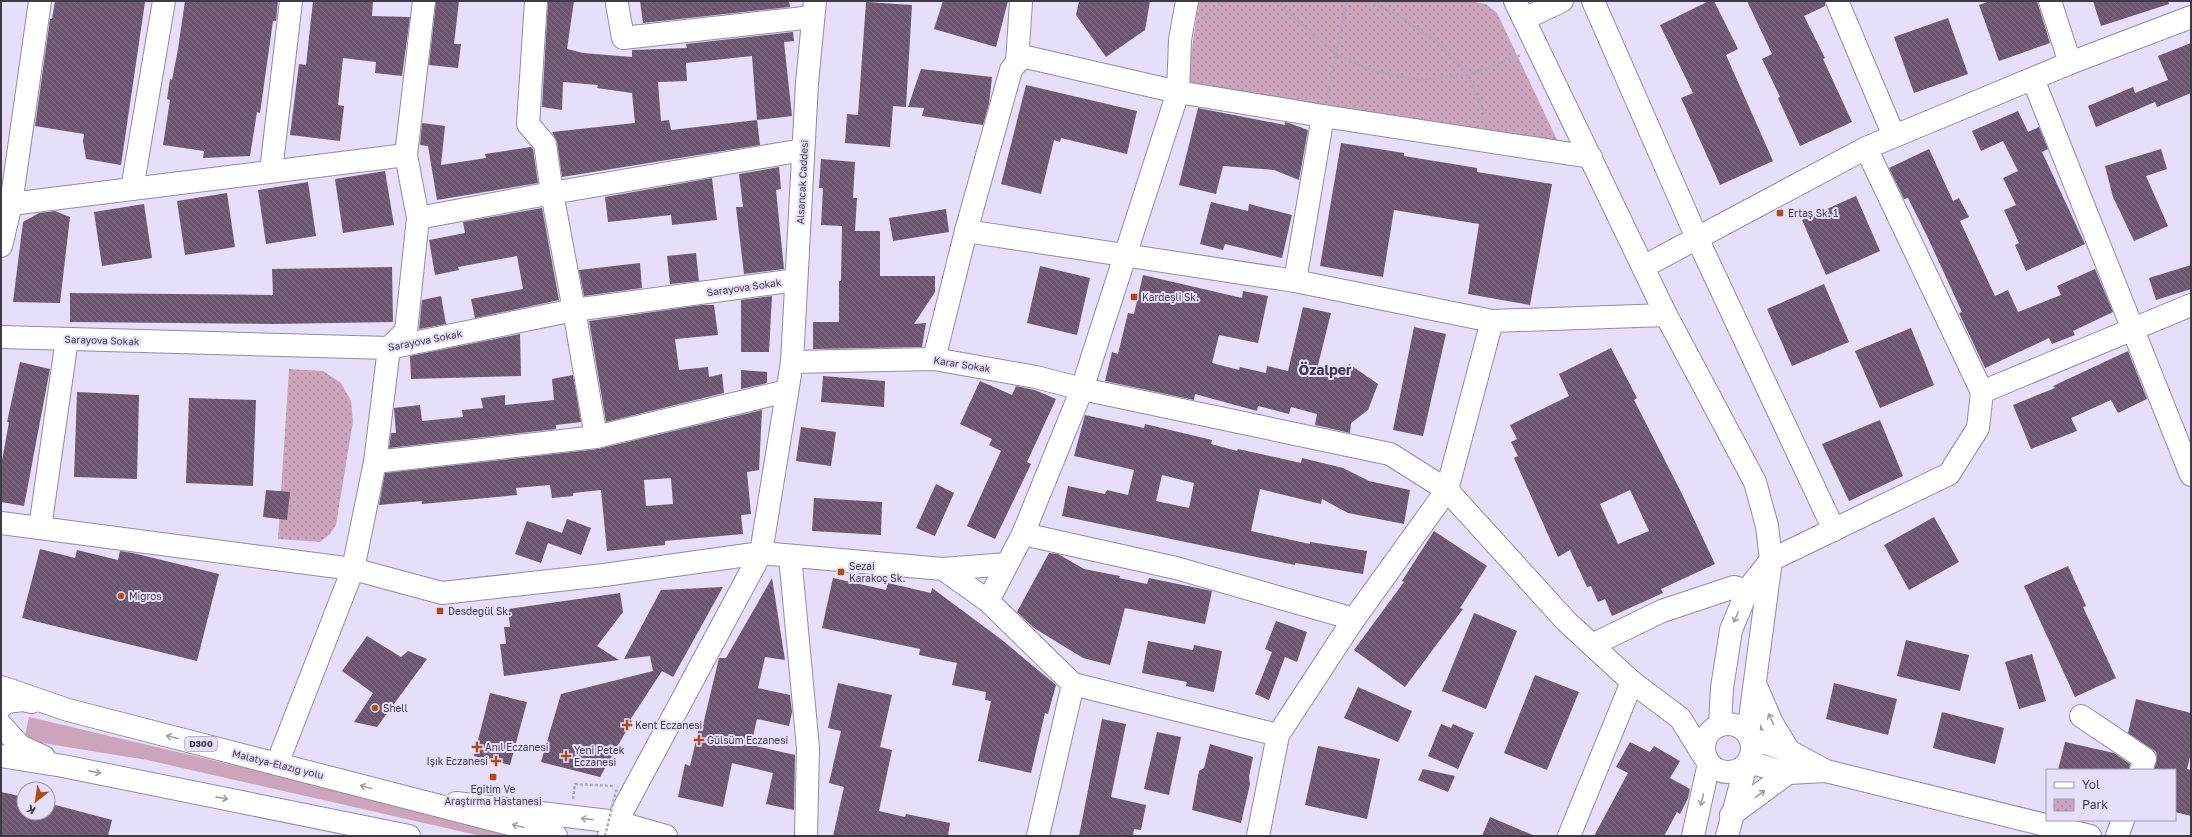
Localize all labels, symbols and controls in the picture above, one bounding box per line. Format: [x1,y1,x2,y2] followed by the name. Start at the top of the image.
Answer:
[794,139,810,225] street label: Alsancak Caddesi
[1788,207,1838,219] place label: Ertaş Sk. 1
[1775,208,1785,218] marker: Ertaş Sk. 1
[706,276,782,298] street label: Sarayova Sokak
[1142,291,1199,303] place label: Kardeşli Sk.
[1129,292,1139,302] marker: Kardeşli Sk.
[387,327,463,353] street label: Sarayova Sokak
[64,333,140,347] street label: Sarayova Sokak
[933,354,992,374] street label: Karar Sokak
[1299,361,1352,378] district label: Özalper
[849,560,905,584] place label: Sezai Karakoç Sk.
[836,567,846,577] marker: Sezai Karakoç Sk.
[129,590,162,602] place label: Migros
[116,591,126,601] marker: Migros
[448,605,511,617] place label: Desdegül Sk.
[435,606,445,616] marker: Desdegül Sk.
[1732,611,1740,623] one-way arrow
[383,702,408,714] place label: Shell
[370,703,380,713] marker: Shell
[1766,713,1774,725] one-way arrow
[635,719,702,731] place label: Kent Eczanesi
[622,720,632,730] marker: Kent Eczanesi
[166,733,179,740] one-way arrow
[707,734,788,746] place label: Gülsüm Eczanesi
[694,735,704,745] marker: Gülsüm Eczanesi
[185,737,217,751] road number: D300
[485,741,548,753] place label: Anıl Eczanesi
[472,742,482,752] marker: Anıl Eczanesi
[574,744,625,768] place label: Yeni Petek Eczanesi
[231,747,325,781] street label: Malatya-Elazığ yolu
[561,751,571,761] marker: Yeni Petek Eczanesi
[427,755,488,767] place label: Işık Eczanesi
[491,756,501,766] marker: Işık Eczanesi
[88,768,101,776] one-way arrow
[2046,769,2176,821] legend
[488,772,498,782] marker: Eğitim Ve Araştırma Hastanesi
[2082,777,2100,792] text: Yol
[16,781,56,821] north arrow
[359,782,372,790] one-way arrow
[444,783,542,807] place label: Eğitim Ve Araştırma Hastanesi
[1754,790,1765,798] one-way arrow
[1698,793,1705,806] one-way arrow
[215,794,228,802] one-way arrow
[2082,797,2108,812] text: Park
[24,802,37,818] text: K
[581,815,594,822] one-way arrow
[512,822,525,829] one-way arrow

